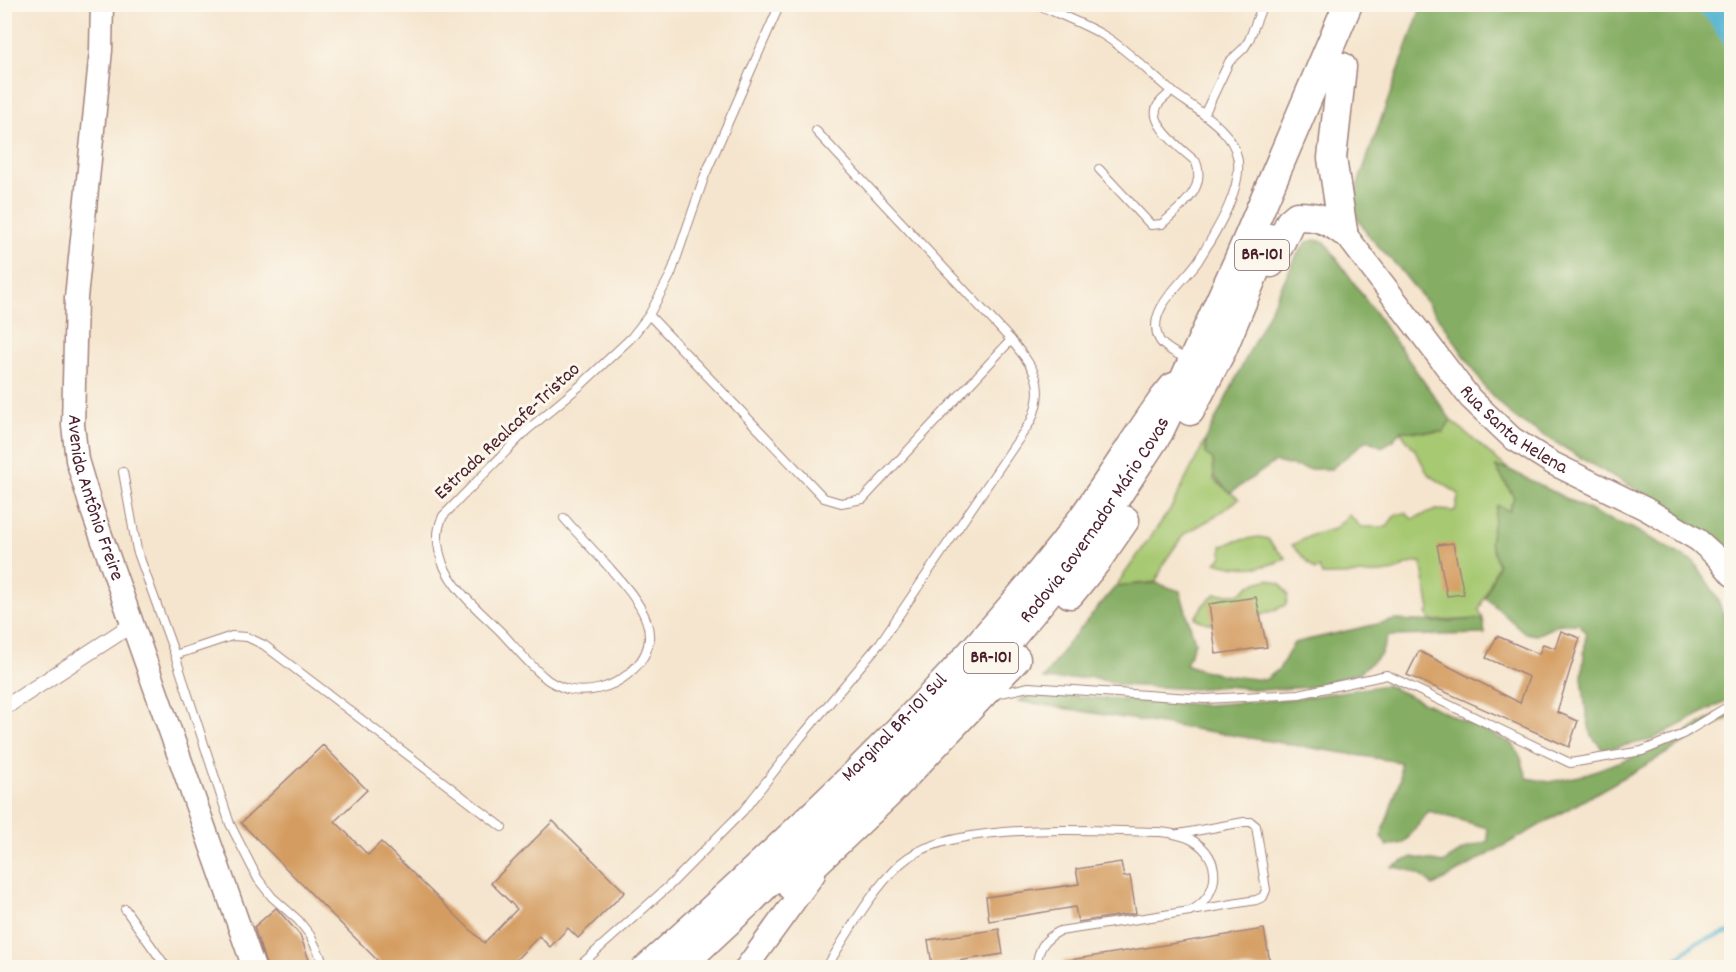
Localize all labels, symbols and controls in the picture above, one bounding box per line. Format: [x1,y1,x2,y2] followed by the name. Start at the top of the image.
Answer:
[1235,240,1289,270] road number: BR-101
[429,357,587,507] street label: Estrada Realcafe-Tristao
[1452,380,1572,483] street label: Rua Santa Helena
[1014,413,1178,630] street label: Rodovia Governador Mário Covas
[59,414,130,585] street label: Avenida Antônio Freire
[964,643,1018,673] road number: BR-101
[836,668,955,789] street label: Marginal BR-101 Sul

